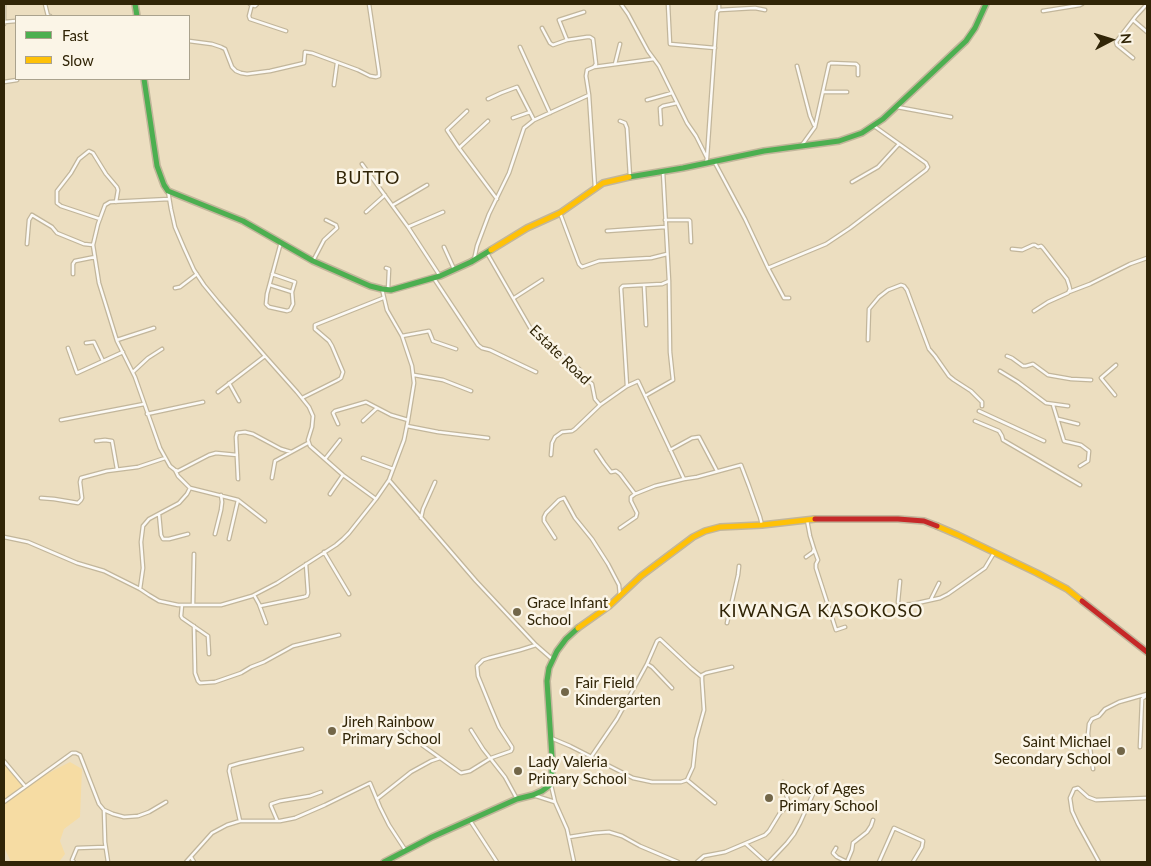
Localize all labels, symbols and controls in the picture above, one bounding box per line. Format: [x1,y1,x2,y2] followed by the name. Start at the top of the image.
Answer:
[15,15,190,80] legend
[1086,15,1136,65] north arrow
[62,26,89,44] text: Fast
[1118,33,1135,45] text: N
[62,51,94,69] text: Slow
[335,167,401,189] district label: BUTTO
[526,321,594,389] street label: Estate Road
[527,594,608,629] place label: Grace Infant School
[717,600,925,622] district label: KIWANGA KASOKOSO
[511,606,523,618] marker: Grace Infant School
[575,674,661,709] place label: Fair Field Kindergarten
[559,686,571,698] marker: Fair Field Kindergarten
[342,713,441,748] place label: Jireh Rainbow Primary School
[326,725,338,737] marker: Jireh Rainbow Primary School
[994,733,1111,768] place label: Saint Michael Secondary School
[1115,745,1127,757] marker: Saint Michael Secondary School
[528,753,627,788] place label: Lady Valeria Primary School
[512,765,524,777] marker: Lady Valeria Primary School
[779,780,878,815] place label: Rock of Ages Primary School
[763,792,775,804] marker: Rock of Ages Primary School

